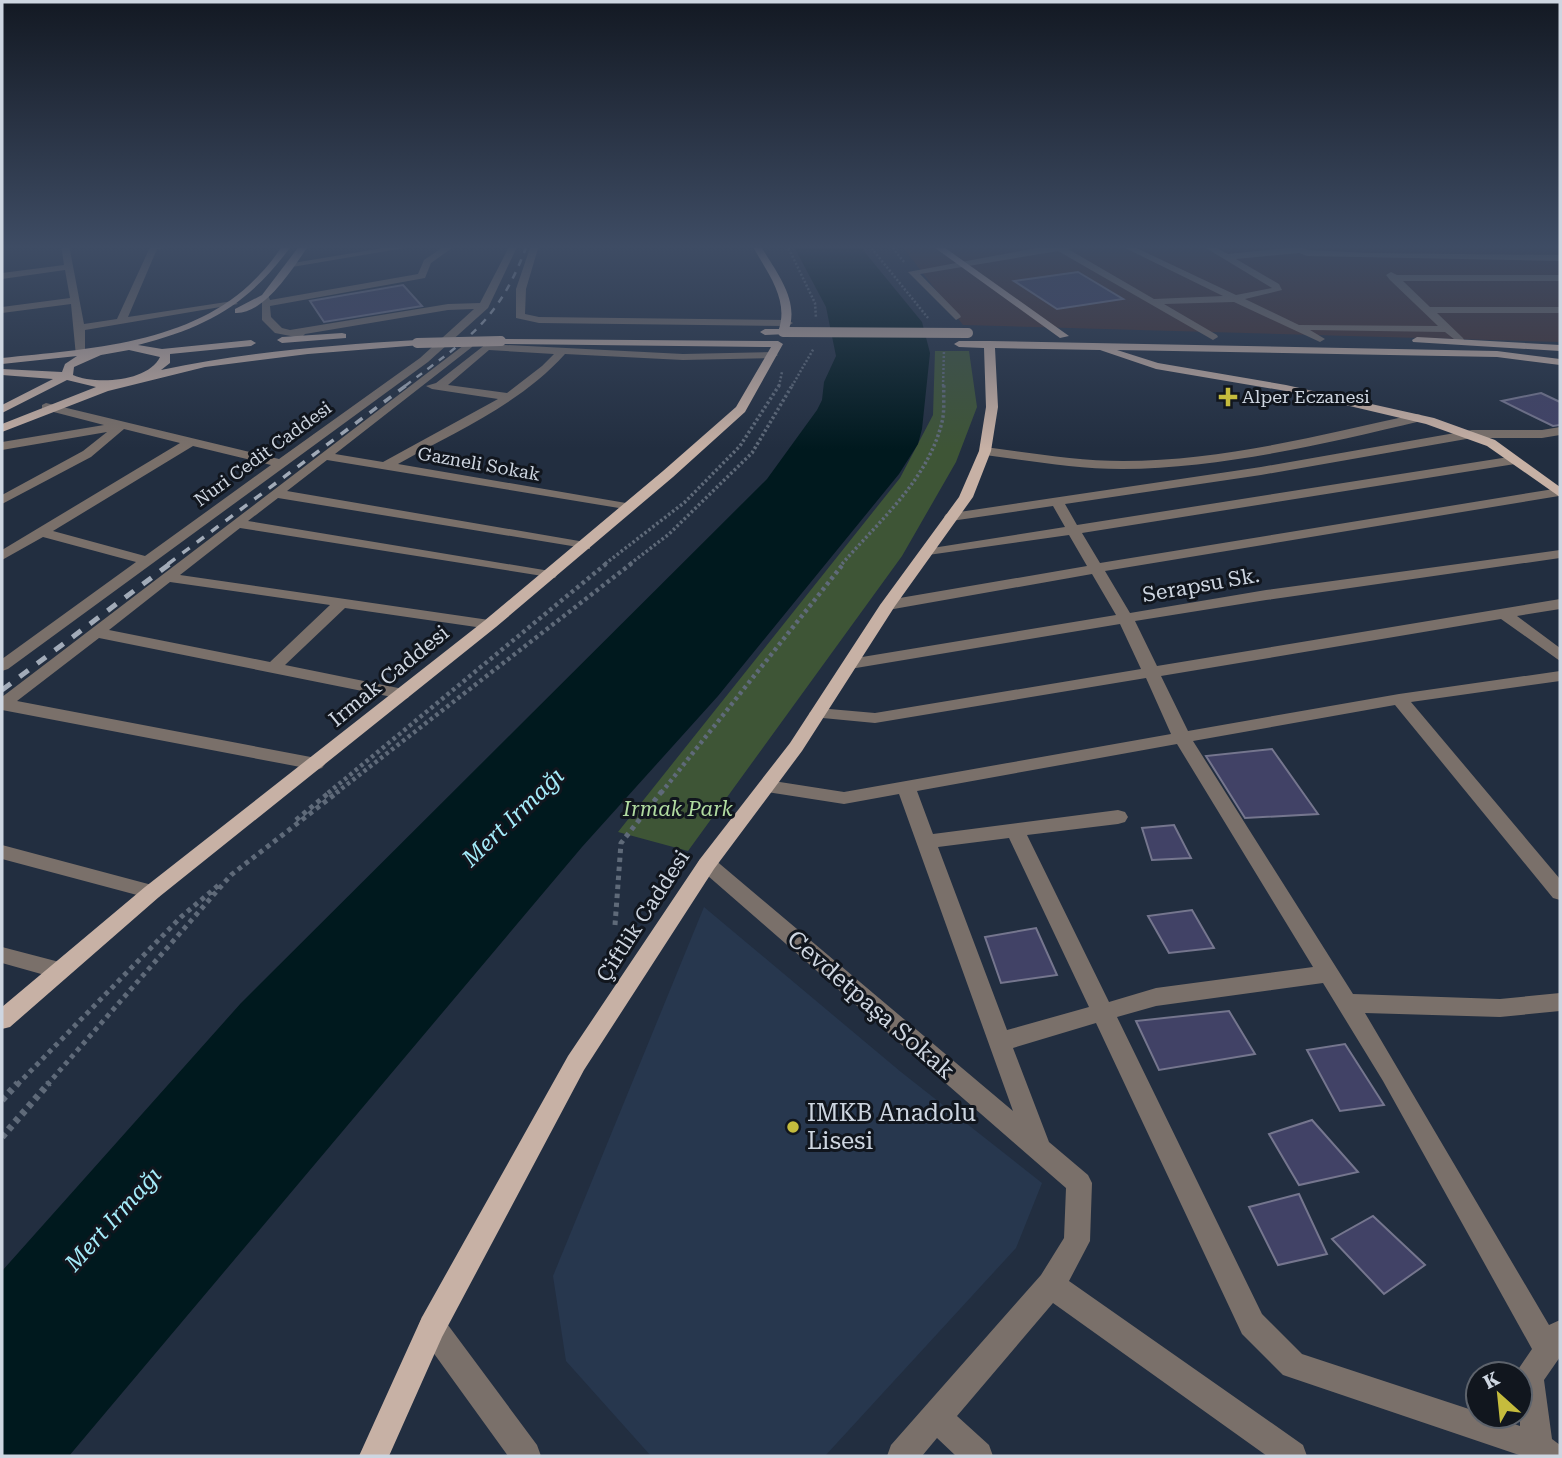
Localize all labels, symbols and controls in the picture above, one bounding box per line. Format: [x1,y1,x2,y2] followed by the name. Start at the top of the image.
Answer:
[1242,386,1370,407] place label: Alper Eczanesi
[1220,389,1236,405] marker: Alper Eczanesi
[190,397,336,510] street label: Nuri Cedit Caddesi
[416,442,542,485] street label: Gazneli Sokak
[1141,563,1261,607] street label: Serapsu Sk.
[324,620,454,732] street label: Irmak Caddesi
[456,762,570,873] water label: Mert Irmağı
[622,797,734,821] park label: Irmak Park
[592,846,695,986] street label: Çiftlik Caddesi
[782,925,960,1085] street label: Cevdetpaşa Sokak
[807,1099,976,1155] place label: IMKB Anadolu Lisesi
[785,1119,801,1135] marker: IMKB Anadolu Lisesi
[59,1162,167,1278] water label: Mert Irmağı
[1464,1360,1534,1430] north arrow
[1480,1367,1503,1394] text: K

